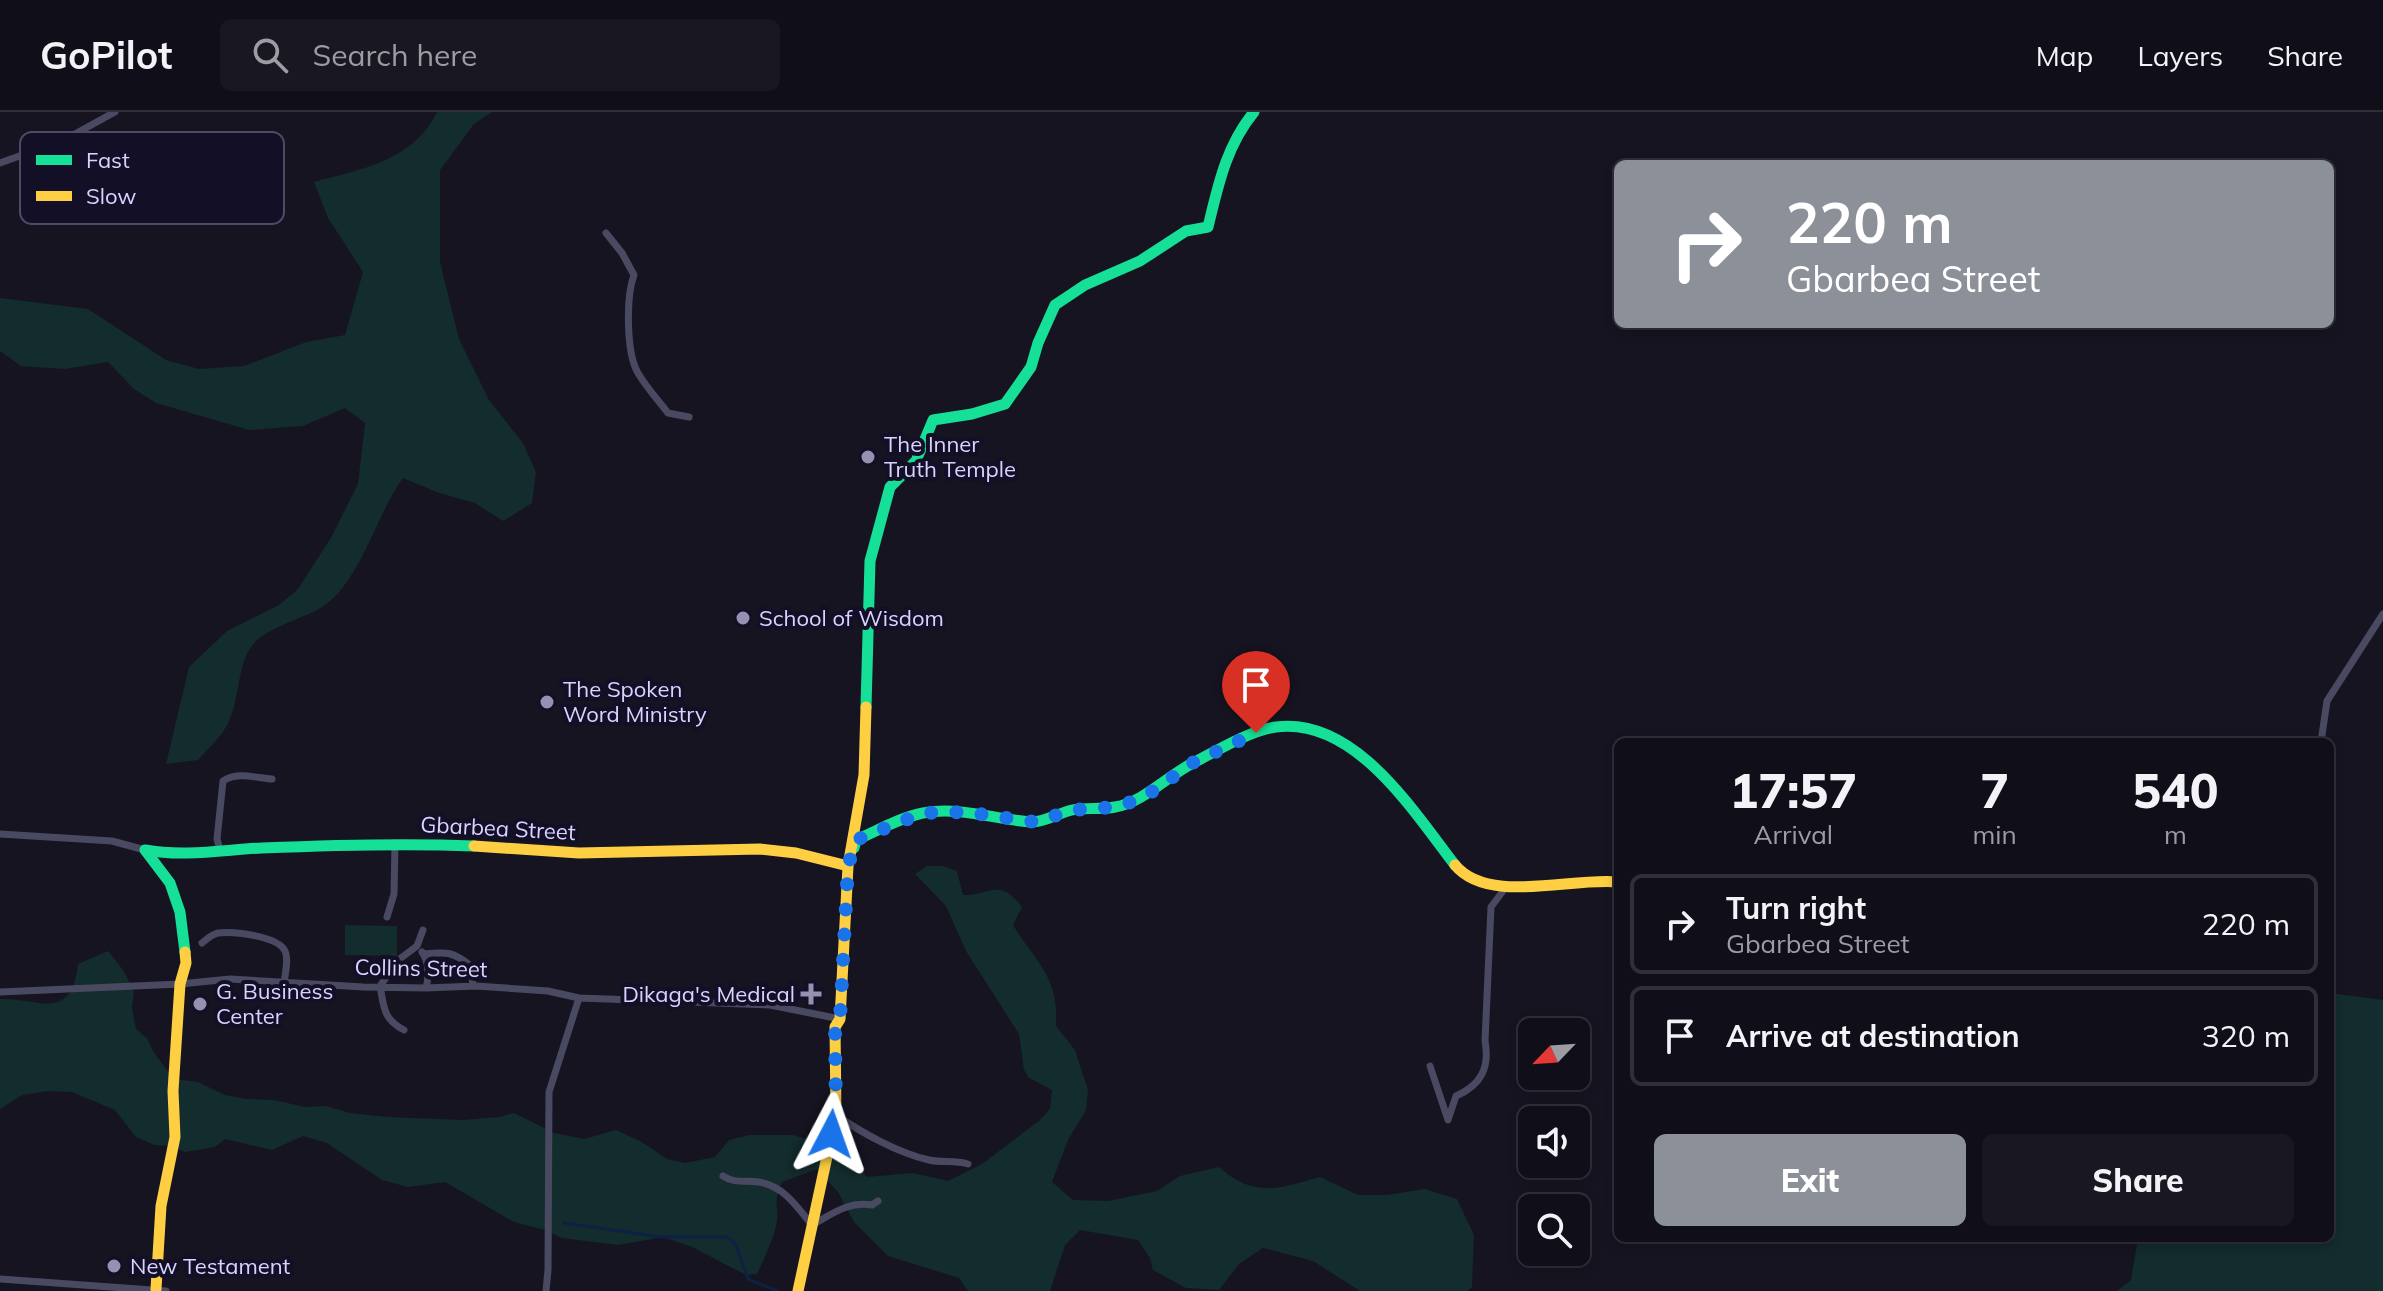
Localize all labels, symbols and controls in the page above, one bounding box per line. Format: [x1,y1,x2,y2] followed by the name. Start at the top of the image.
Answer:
[220,19,780,91] search box
[40,31,172,79] text: GoPilot
[248,33,292,77] icon: search
[312,36,477,74] text: Search here
[2036,38,2093,73] text: Map
[2137,38,2223,73] text: Layers
[2267,38,2343,73] text: Share
[20,132,284,224] legend
[86,146,130,174] text: Fast
[86,182,136,210] text: Slow
[1786,187,1953,257] text: 220 m
[1654,192,1758,296] icon: right
[1786,256,2040,301] text: Gbarbea Street
[884,430,1016,483] place label: The Inner Truth Temple
[859,448,877,466] marker: The Inner Truth Temple
[759,604,944,632] place label: School of Wisdom
[734,609,752,627] marker: School of Wisdom
[1222,651,1290,733] pin
[1234,663,1278,707] icon: arrive
[563,675,707,728] place label: The Spoken Word Ministry
[538,693,556,711] marker: The Spoken Word Ministry
[1729,760,1857,820] text: 17:57
[1980,760,2009,820] text: 7
[2132,760,2219,820] text: 540
[420,810,577,846] street label: Gbarbea Street
[1753,818,1833,851] text: Arrival
[1973,818,2017,851] text: min
[2164,818,2187,851] text: m
[1726,889,1866,927] text: Turn right
[1658,902,1702,946] icon: right
[2202,905,2290,943] text: 220 m
[1726,927,1910,960] text: Gbarbea Street
[354,953,488,983] street label: Collins Street
[216,977,333,1030] place label: G. Business Center
[622,980,795,1008] place label: Dikaga's Medical
[802,985,820,1003] marker: Dikaga's Medical
[191,995,209,1013] marker: G. Business Center
[1658,1014,1702,1058] icon: arrive
[1726,1017,2020,1055] text: Arrive at destination
[2202,1017,2290,1055] text: 320 m
[1518,1018,1590,1090] north arrow
[1518,1018,1590,1266] map controls
[789,1092,873,1176] position arrow
[1518,1106,1590,1178] button: sound
[1654,1134,1966,1226] button: Exit
[1982,1134,2294,1226] button: Share
[1518,1194,1590,1266] button: search
[130,1252,291,1280] place label: New Testament
[105,1257,123,1275] marker: New Testament

